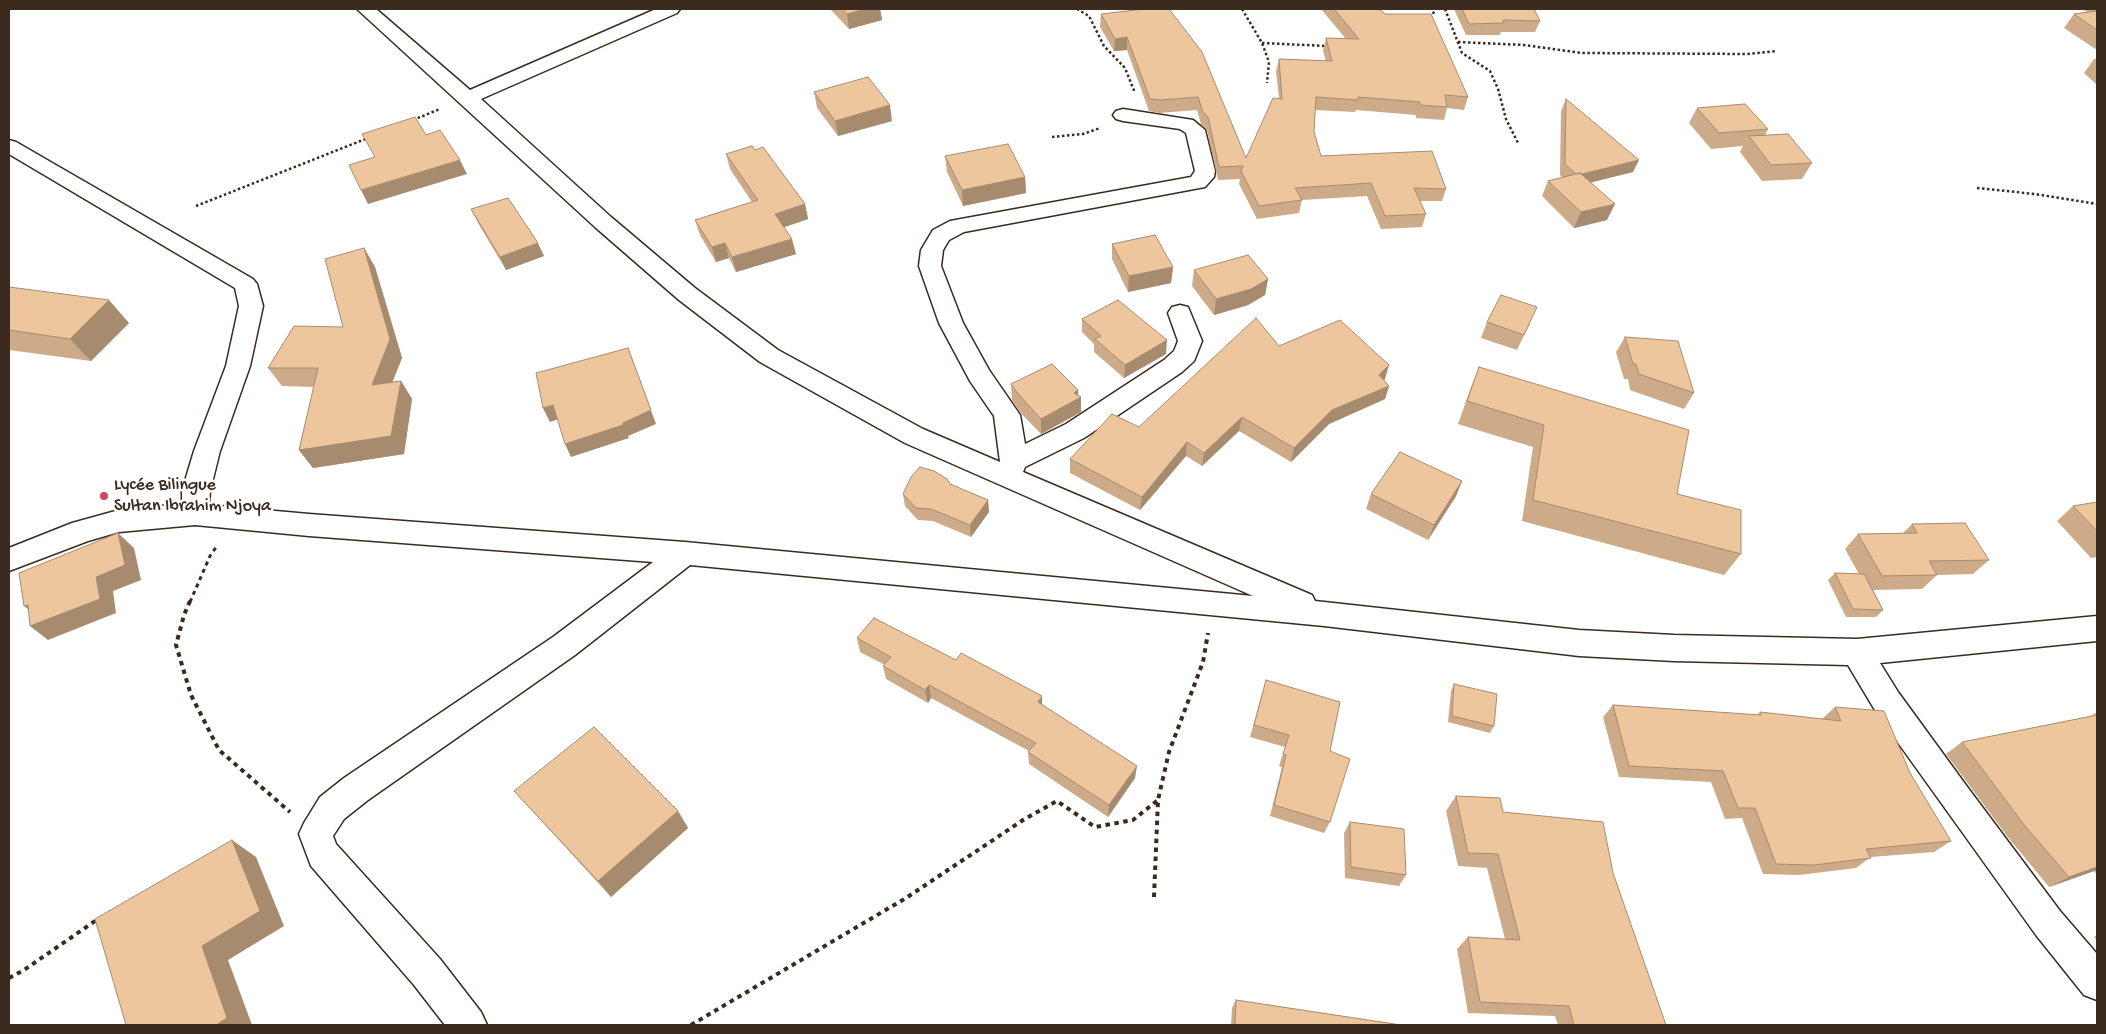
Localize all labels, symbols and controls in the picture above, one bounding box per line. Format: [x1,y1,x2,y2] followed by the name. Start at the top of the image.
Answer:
[114,475,271,518] place label: Lycée Bilingue Sultan Ibrahim Njoya
[98,490,110,502] marker: Lycée Bilingue Sultan Ibrahim Njoya

